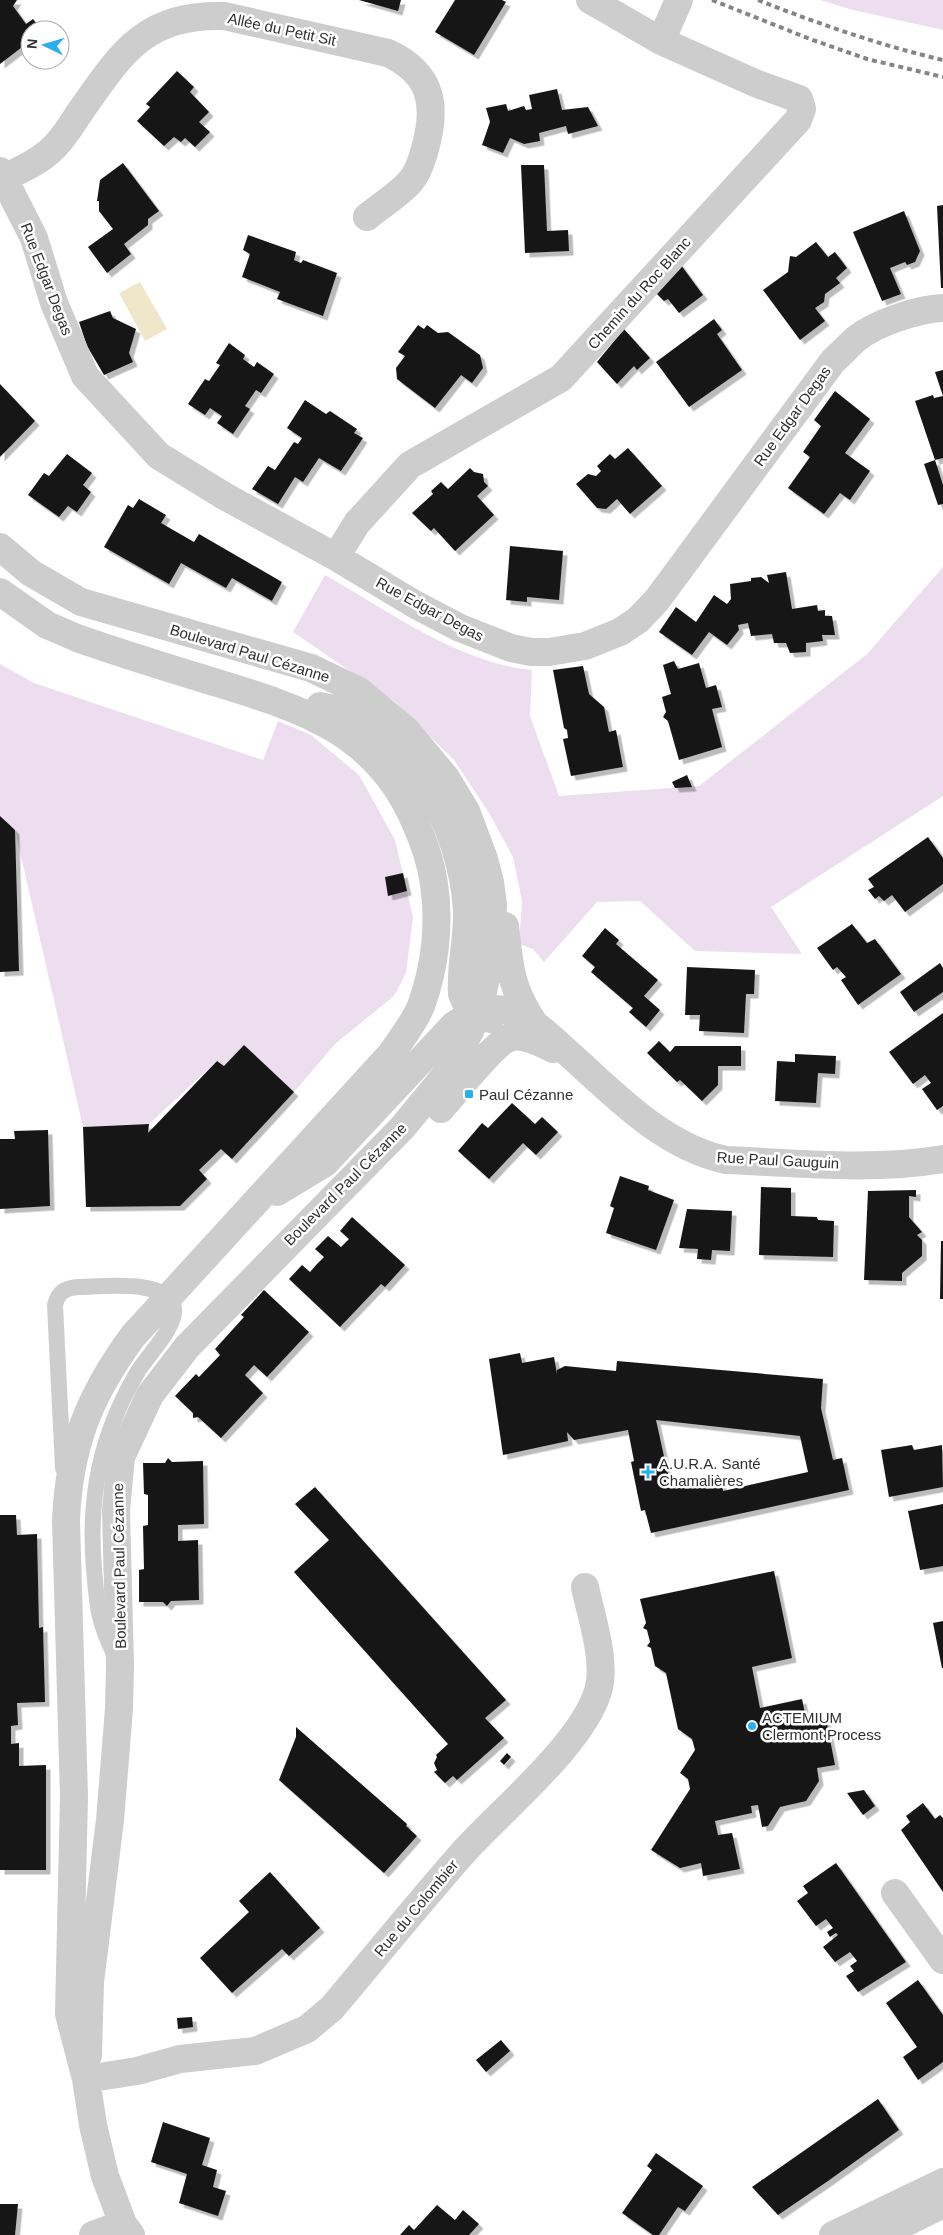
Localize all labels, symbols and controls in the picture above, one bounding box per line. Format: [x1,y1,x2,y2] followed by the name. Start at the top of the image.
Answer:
[226,9,338,49] street label: Allée du Petit Sit
[20,20,70,70] north arrow
[24,38,40,50] text: N
[18,220,76,338] street label: Rue Edgar Degas
[584,233,694,353] street label: Chemin du Roc Blanc
[750,363,834,469] street label: Rue Edgar Degas
[373,574,487,644] street label: Rue Edgar Degas
[168,621,332,685] street label: Boulevard Paul Cézanne
[479,1086,573,1103] place label: Paul Cézanne
[463,1088,475,1100] marker: Paul Cézanne
[280,1119,410,1249] street label: Boulevard Paul Cézanne
[716,1148,840,1172] street label: Rue Paul Gauguin
[659,1455,761,1489] place label: A.U.R.A. Santé Chamalières
[641,1465,655,1479] marker: A.U.R.A. Santé Chamalières
[109,1483,129,1649] street label: Boulevard Paul Cézanne
[762,1709,881,1743] place label: ACTEMIUM Clermont Process
[746,1720,758,1732] marker: ACTEMIUM Clermont Process
[371,1856,461,1960] street label: Rue du Colombier

